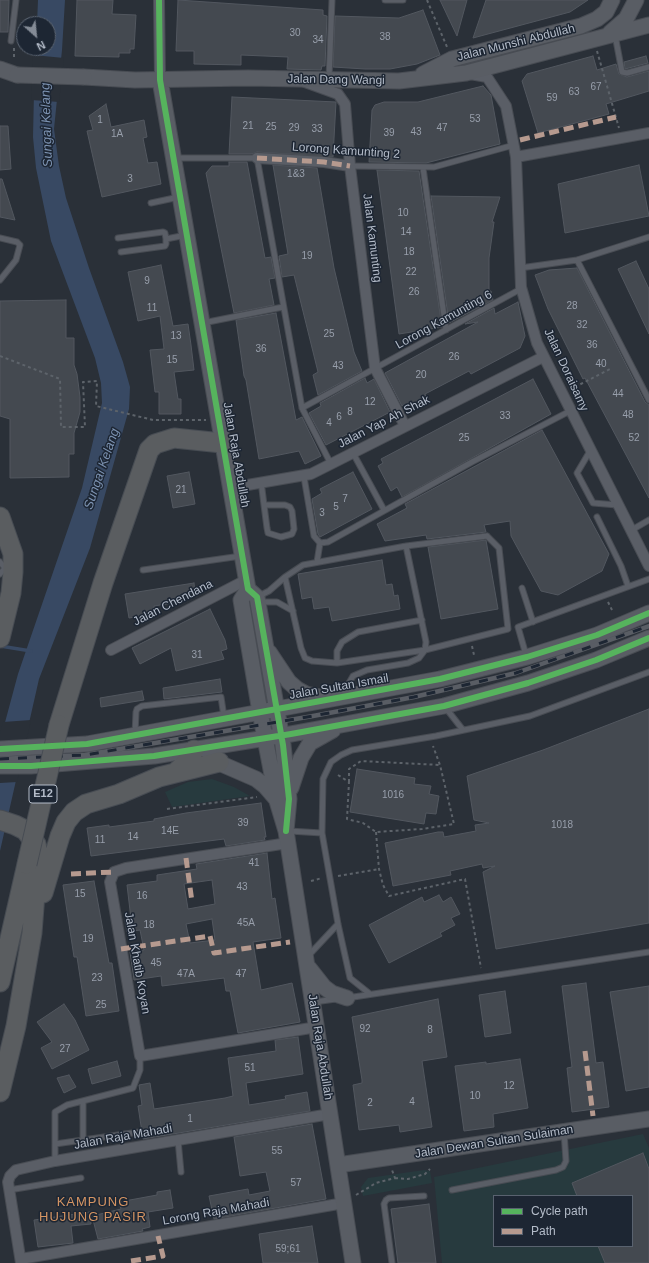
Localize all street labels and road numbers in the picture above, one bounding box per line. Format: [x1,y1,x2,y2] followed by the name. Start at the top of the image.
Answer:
[456,21,576,65] street label: Jalan Munshi Abdullah
[287,72,385,88] street label: Jalan Dang Wangi
[292,140,400,162] street label: Lorong Kamunting 2
[359,193,385,283] street label: Jalan Kamunting
[393,288,495,352] street label: Lorong Kamunting 6
[541,326,591,414] street label: Jalan Doraisamy
[336,393,432,451] street label: Jalan Yap Ah Shak
[220,401,252,509] street label: Jalan Raja Abdullah
[131,577,215,629] street label: Jalan Chendana
[288,671,390,703] street label: Jalan Sultan Ismail
[29,785,57,803] road number: E12
[121,911,153,1015] street label: Jalan Khatib Koyan
[305,993,335,1101] street label: Jalan Raja Abdullah
[73,1121,173,1153] street label: Jalan Raja Mahadi
[414,1122,574,1162] street label: Jalan Dewan Sultan Sulaiman
[162,1196,270,1228] street label: Lorong Raja Mahadi

